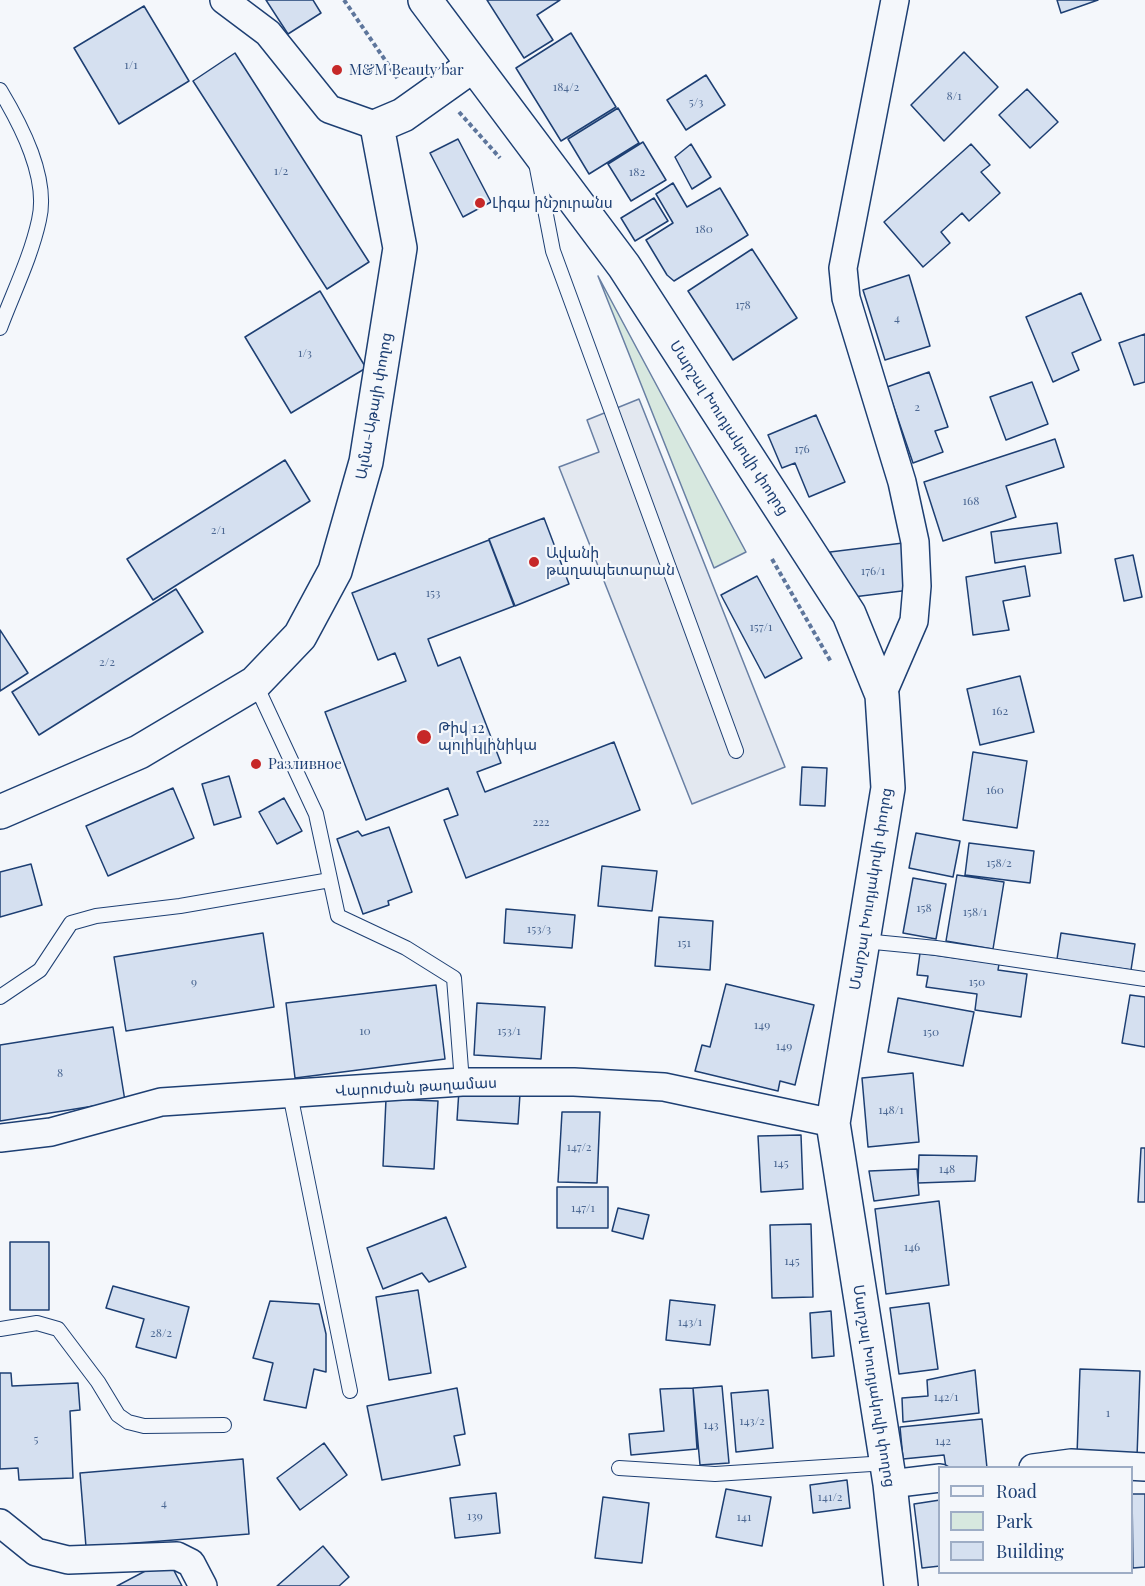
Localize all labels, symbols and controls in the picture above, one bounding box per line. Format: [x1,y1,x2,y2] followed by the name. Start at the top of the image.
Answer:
[124,58,138,72] house number: 1/1
[349,61,464,79] place label: M&M Beauty bar
[330,63,344,77] marker: M&M Beauty bar
[553,80,579,94] house number: 184/2
[946,89,962,103] house number: 8/1
[689,95,703,109] house number: 5/3
[274,164,288,178] house number: 1/2
[629,165,645,179] house number: 182
[492,194,613,212] place label: Լիգա ինշուրանս
[473,196,487,210] marker: Լիգա ինշուրանս
[695,222,713,236] house number: 180
[735,298,751,312] house number: 178
[894,311,900,325] house number: 4
[352,331,396,481] street label: Ալմա-Աթայի փողոց
[666,337,792,519] street label: Մարշալ Խուդյակովի փողոց
[298,346,312,360] house number: 1/3
[914,400,920,414] house number: 2
[794,442,810,456] house number: 176
[963,494,979,508] house number: 168
[211,523,225,537] house number: 2/1
[546,544,675,579] place label: Ավանի թաղապետարան
[527,555,541,569] marker: Ավանի թաղապետարան
[861,564,885,578] house number: 176/1
[426,586,440,600] house number: 153
[750,620,772,634] house number: 157/1
[99,655,115,669] house number: 2/2
[992,704,1008,718] house number: 162
[438,719,537,754] place label: Թիվ 12 պոլիկլինիկա
[415,728,433,746] marker: Թիվ 12 պոլիկլինիկա
[268,755,342,773] place label: Разливное
[249,757,263,771] marker: Разливное
[986,783,1004,797] house number: 160
[846,786,896,992] street label: Մարշալ Խուդյակովի փողոց
[532,815,550,829] house number: 222
[986,856,1012,870] house number: 158/2
[916,901,932,915] house number: 158
[963,905,987,919] house number: 158/1
[527,922,551,936] house number: 153/3
[677,936,691,950] house number: 151
[191,975,197,989] house number: 9
[969,975,985,989] house number: 150
[754,1018,770,1032] house number: 149
[359,1024,371,1038] house number: 10
[497,1024,521,1038] house number: 153/1
[923,1025,939,1039] house number: 150
[776,1039,792,1053] house number: 149
[57,1066,63,1080] house number: 8
[335,1074,497,1100] street label: Վարուժան թաղամաս
[878,1103,904,1117] house number: 148/1
[567,1140,591,1154] house number: 147/2
[773,1156,789,1170] house number: 145
[939,1162,955,1176] house number: 148
[571,1201,595,1215] house number: 147/1
[904,1240,920,1254] house number: 146
[784,1254,800,1268] house number: 145
[849,1283,899,1489] street label: Մարշալ Խուդյակովի փողոց
[678,1315,702,1329] house number: 143/1
[150,1326,172,1340] house number: 28/2
[933,1390,959,1404] house number: 142/1
[1106,1406,1110,1420] house number: 1
[739,1414,765,1428] house number: 143/2
[703,1418,719,1432] house number: 143
[34,1432,38,1446] house number: 5
[935,1434,951,1448] house number: 142
[938,1466,1133,1574] legend
[996,1479,1037,1503] text: Road
[818,1490,842,1504] house number: 141/2
[161,1496,167,1510] house number: 4
[467,1509,483,1523] house number: 139
[996,1509,1033,1533] text: Park
[737,1510,751,1524] house number: 141
[996,1539,1064,1563] text: Building

